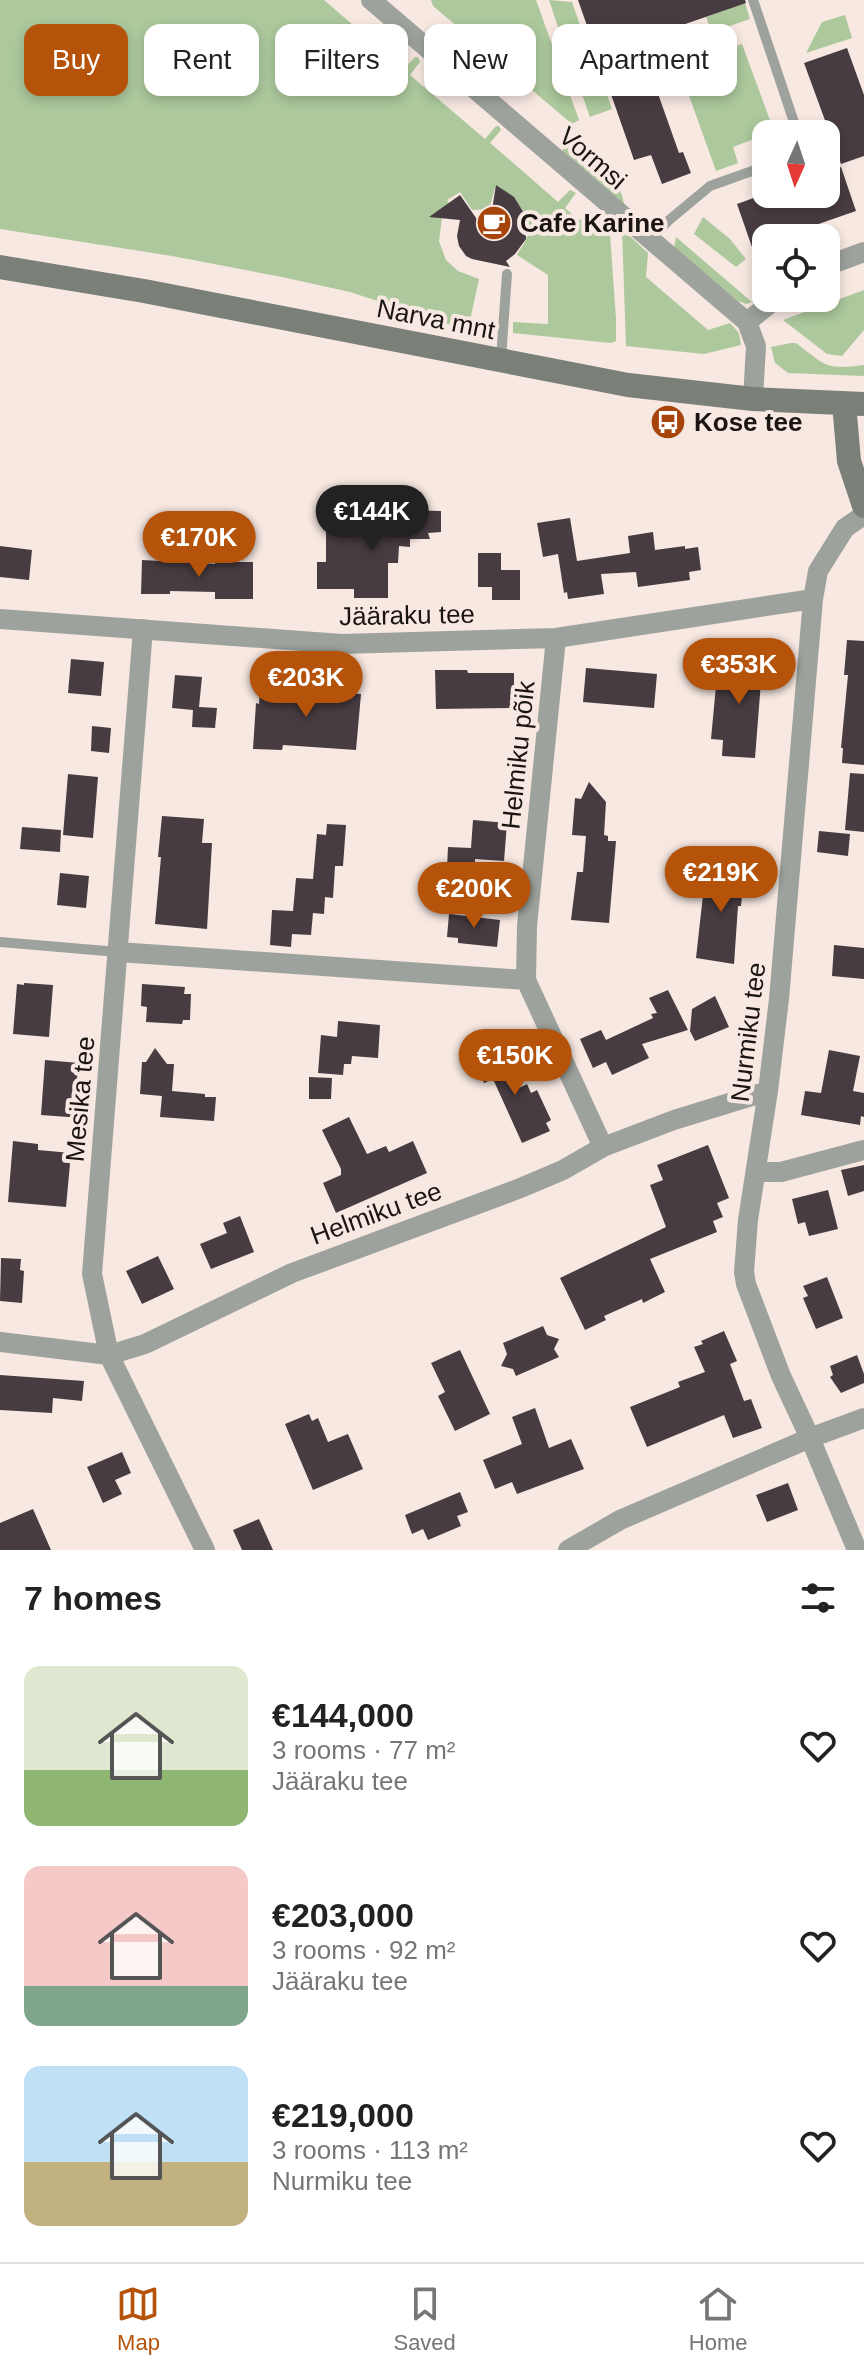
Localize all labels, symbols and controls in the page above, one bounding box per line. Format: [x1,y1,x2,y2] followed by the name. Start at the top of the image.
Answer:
[24,24,128,96] chip: Buy
[144,24,259,96] chip: Rent
[275,24,408,96] chip: Filters
[424,24,536,96] chip: New
[552,24,737,96] chip: Apartment
[752,120,840,208] north arrow
[752,120,840,312] map controls
[553,121,633,195] street label: Vormsi
[475,204,513,242] cafe icon: Cafe Karine
[520,208,665,238] place label: Cafe Karine
[752,224,840,312] button: locate
[374,293,498,345] street label: Narva mnt
[649,403,687,441] bus stop icon: Kose tee
[694,407,802,437] place label: Kose tee
[316,485,428,553] pin: €144K
[334,496,410,526] text: €144K
[143,511,255,579] pin: €170K
[161,522,237,552] text: €170K
[339,599,475,631] street label: Jääraku tee
[683,638,795,706] pin: €353K
[701,649,777,679] text: €353K
[250,651,362,719] pin: €203K
[268,662,344,692] text: €203K
[495,678,541,831] street label: Helmiku põik
[665,846,777,914] pin: €219K
[683,857,759,887] text: €219K
[418,862,530,930] pin: €200K
[436,873,512,903] text: €200K
[725,961,771,1103] street label: Nurmiku tee
[459,1029,571,1097] pin: €150K
[60,1035,100,1163] street label: Mesika tee
[477,1040,553,1070] text: €150K
[306,1175,446,1251] street label: Helmiku tee
[796,1576,840,1620] icon: filters
[24,1579,162,1617] text: 7 homes
[272,1696,414,1734] text: €144,000
[88,1698,184,1794] icon: home
[796,1724,840,1768] icon: heart
[272,1735,456,1765] text: 3 rooms · 77 m²
[272,1766,408,1796] text: Jääraku tee
[272,1896,414,1934] text: €203,000
[88,1898,184,1994] icon: home
[796,1924,840,1968] icon: heart
[272,1935,456,1965] text: 3 rooms · 92 m²
[272,1966,408,1996] text: Jääraku tee
[272,2096,414,2134] text: €219,000
[88,2098,184,2194] icon: home
[796,2124,840,2168] icon: heart
[272,2135,468,2165] text: 3 rooms · 113 m²
[272,2166,412,2196] text: Nurmiku tee
[116,2282,160,2356] tab: Map
[393,2282,456,2356] tab: Saved
[689,2282,748,2356] tab: Home

